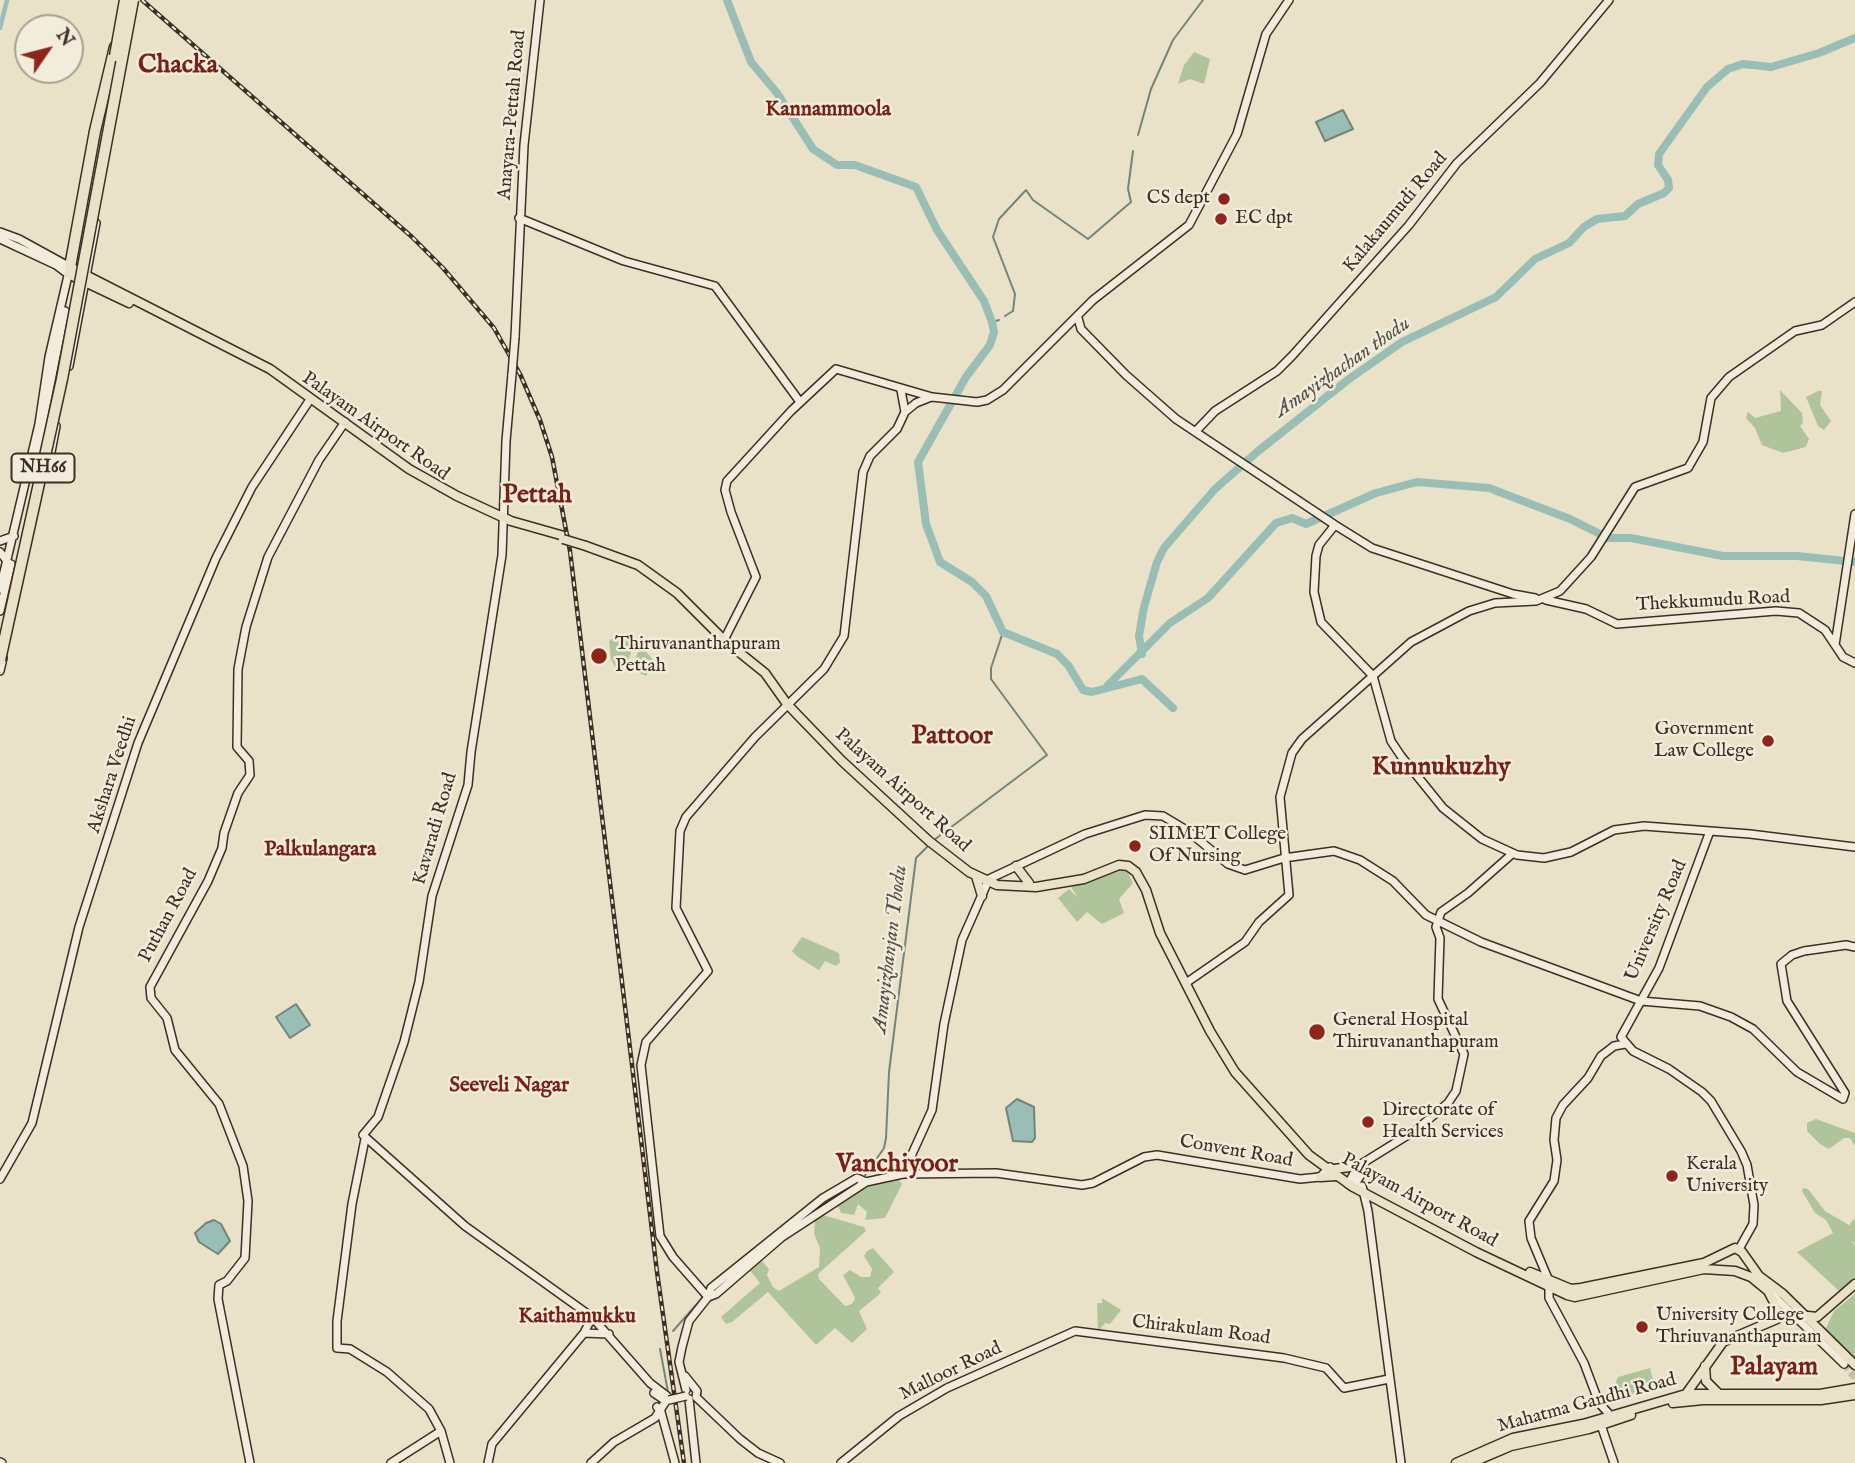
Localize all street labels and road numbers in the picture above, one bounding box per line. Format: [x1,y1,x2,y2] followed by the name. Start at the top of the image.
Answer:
[494,29,532,201] street label: Anayara-Pettah Road
[1339,148,1453,278] street label: Kalakaumudi Road
[297,368,453,486] street label: Palayam Airport Road
[12,454,74,482] road number: NH66
[1635,587,1791,617] street label: Thekkumudu Road
[83,714,143,836] street label: Akshara Veedhi
[830,724,974,858] street label: Palayam Airport Road
[409,770,463,888] street label: Kavaradi Road
[1621,857,1693,985] street label: University Road
[135,865,203,967] street label: Puthan Road
[1178,1131,1294,1173] street label: Convent Road
[1337,1149,1501,1253] street label: Palayam Airport Road
[1131,1311,1271,1351] street label: Chirakulam Road
[896,1337,1006,1407] street label: Malloor Road
[1495,1369,1679,1439] street label: Mahatma Gandhi Road

